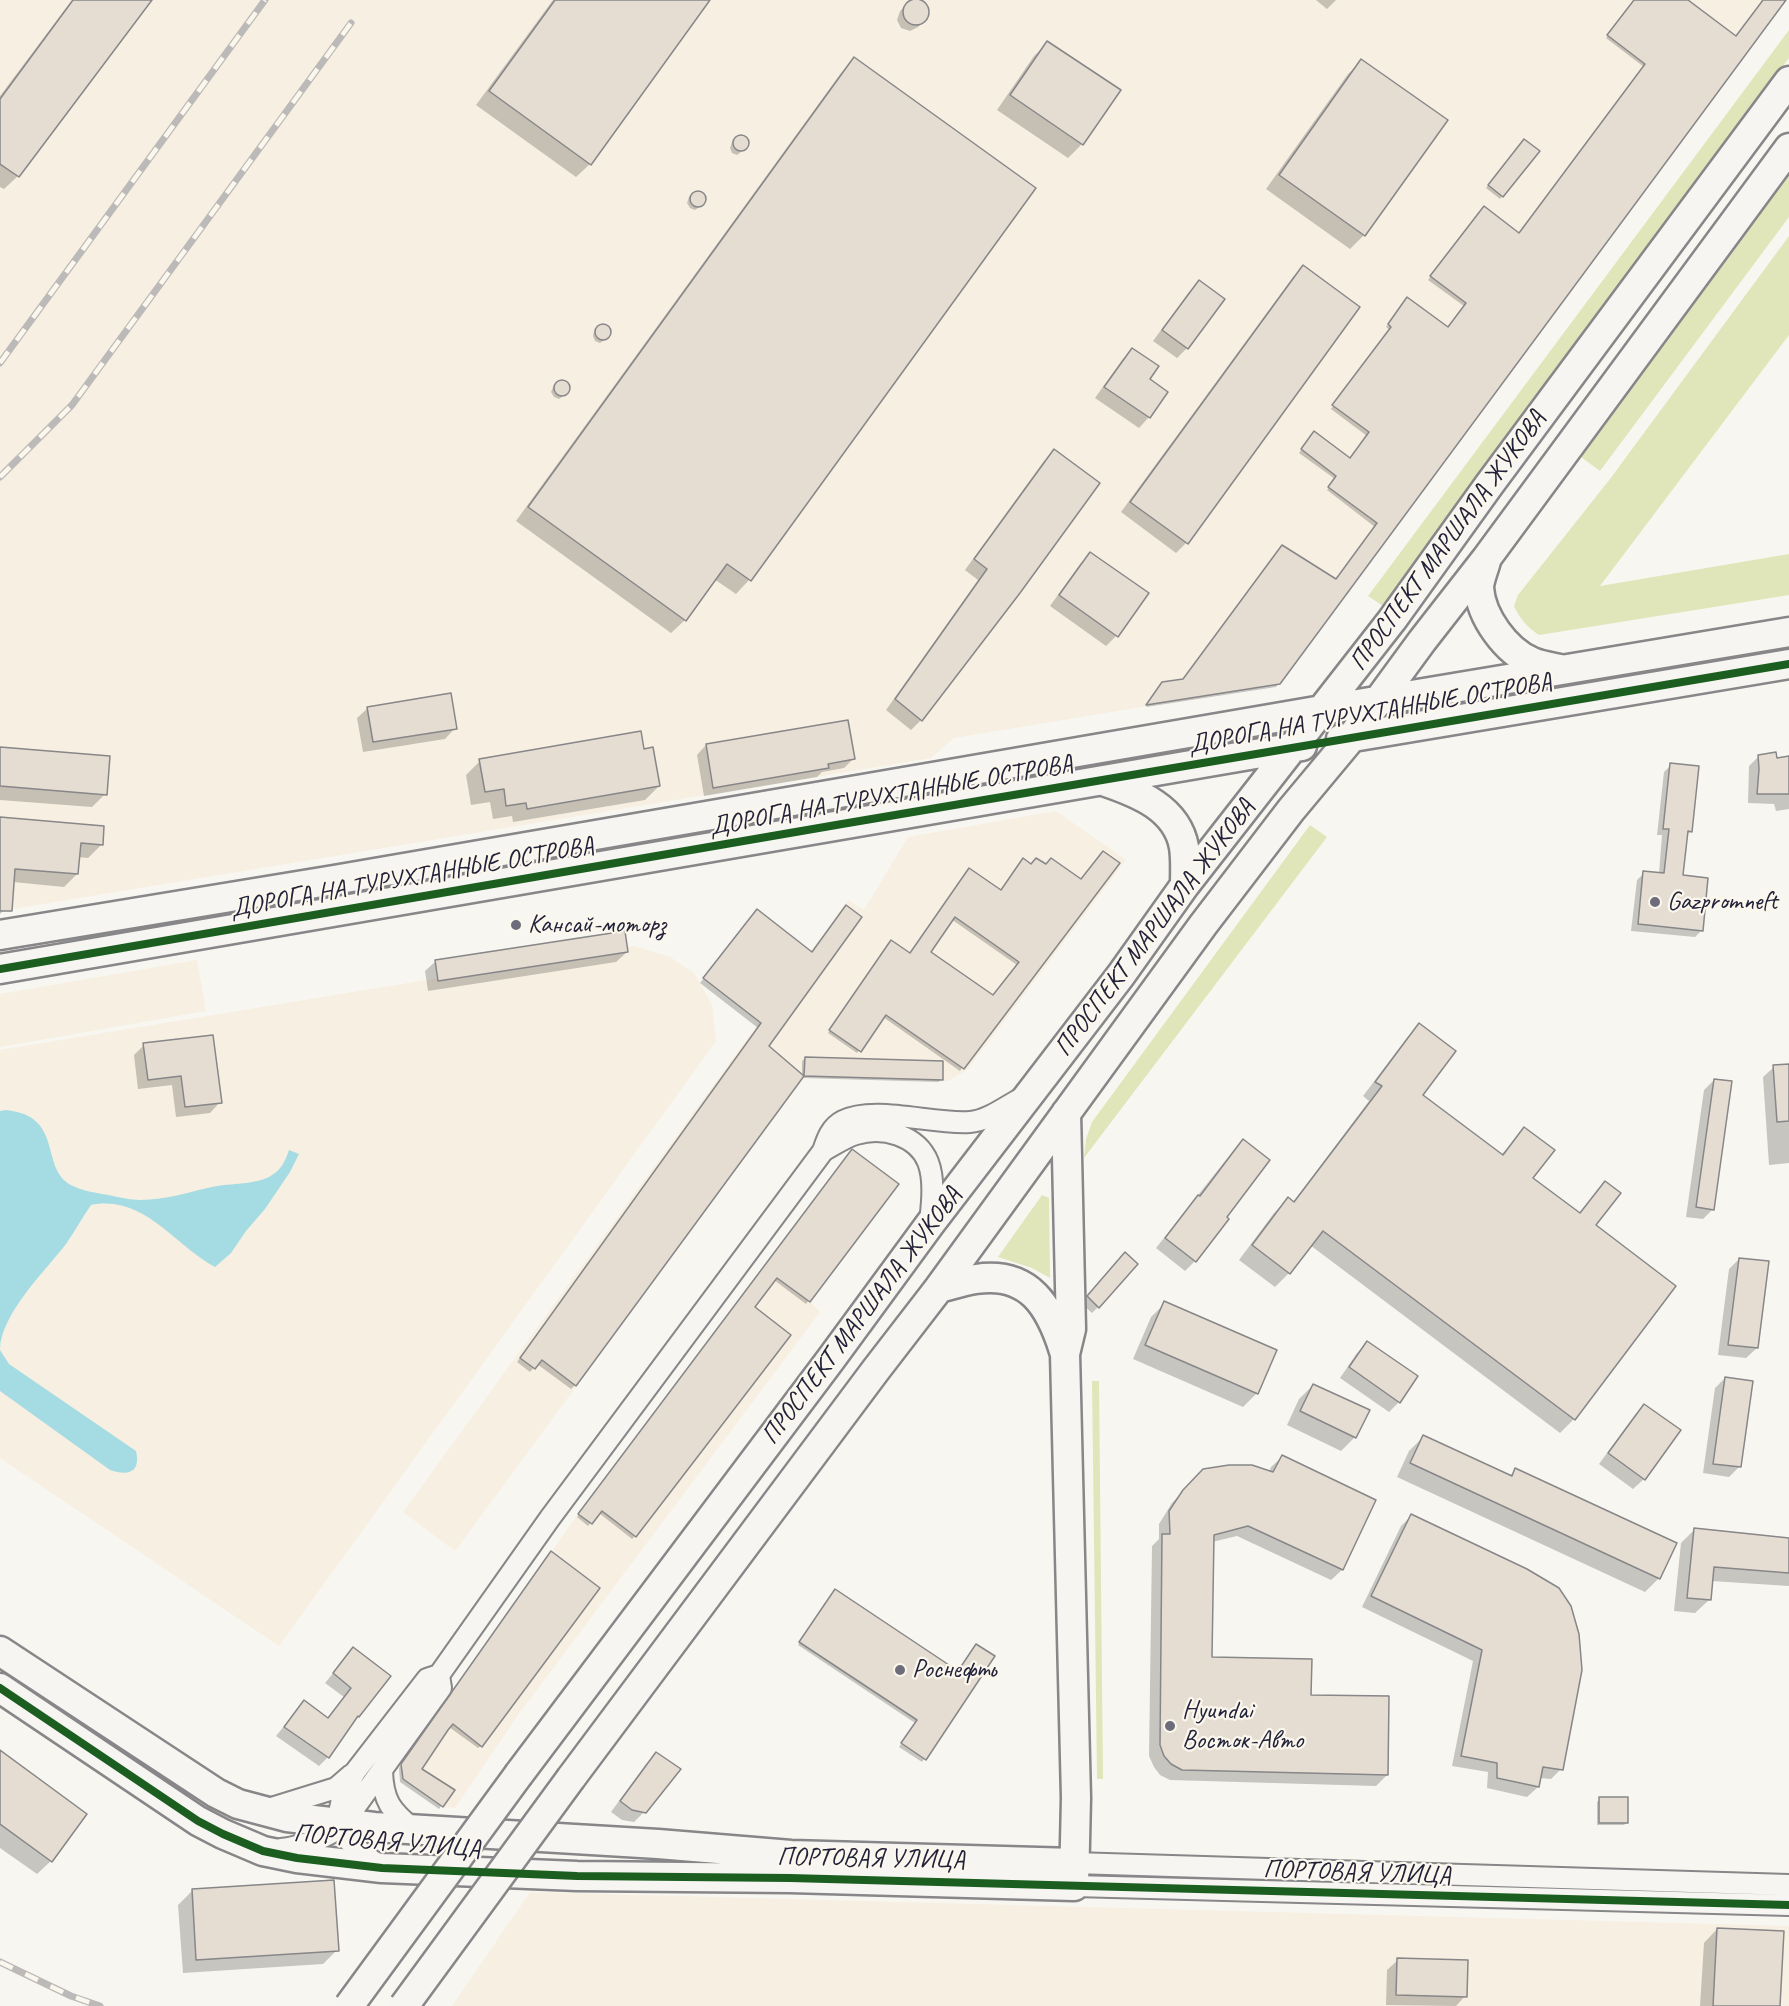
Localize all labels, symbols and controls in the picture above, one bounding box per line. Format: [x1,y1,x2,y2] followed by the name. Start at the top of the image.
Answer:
[1343,405,1553,677] street label: ПРОСПЕКТ МАРШАЛА ЖУКОВА
[1186,667,1554,761] street label: ДОРОГА НА ТУРУХТАННЫЕ ОСТРОВА
[707,749,1075,843] street label: ДОРОГА НА ТУРУХТАННЫЕ ОСТРОВА
[1048,793,1262,1063] street label: ПРОСПЕКТ МАРШАЛА ЖУКОВА
[228,831,596,925] street label: ДОРОГА НА ТУРУХТАННЫЕ ОСТРОВА
[1667,886,1777,918] place label: Gazpromneft
[1648,895,1662,909] marker: Gazpromneft
[528,909,666,941] place label: Кансай-моторз
[509,918,523,932] marker: Кансай-моторз
[755,1181,969,1451] street label: ПРОСПЕКТ МАРШАЛА ЖУКОВА
[912,1654,996,1686] place label: Роснефть
[893,1663,907,1677] marker: Роснефть
[1182,1695,1303,1756] place label: Hyundai Восток-Авто
[1163,1719,1177,1733] marker: Hyundai Восток-Авто
[292,1818,482,1866] street label: ПОРТОВАЯ УЛИЦА
[777,1842,965,1876] street label: ПОРТОВАЯ УЛИЦА
[1263,1854,1451,1892] street label: ПОРТОВАЯ УЛИЦА

